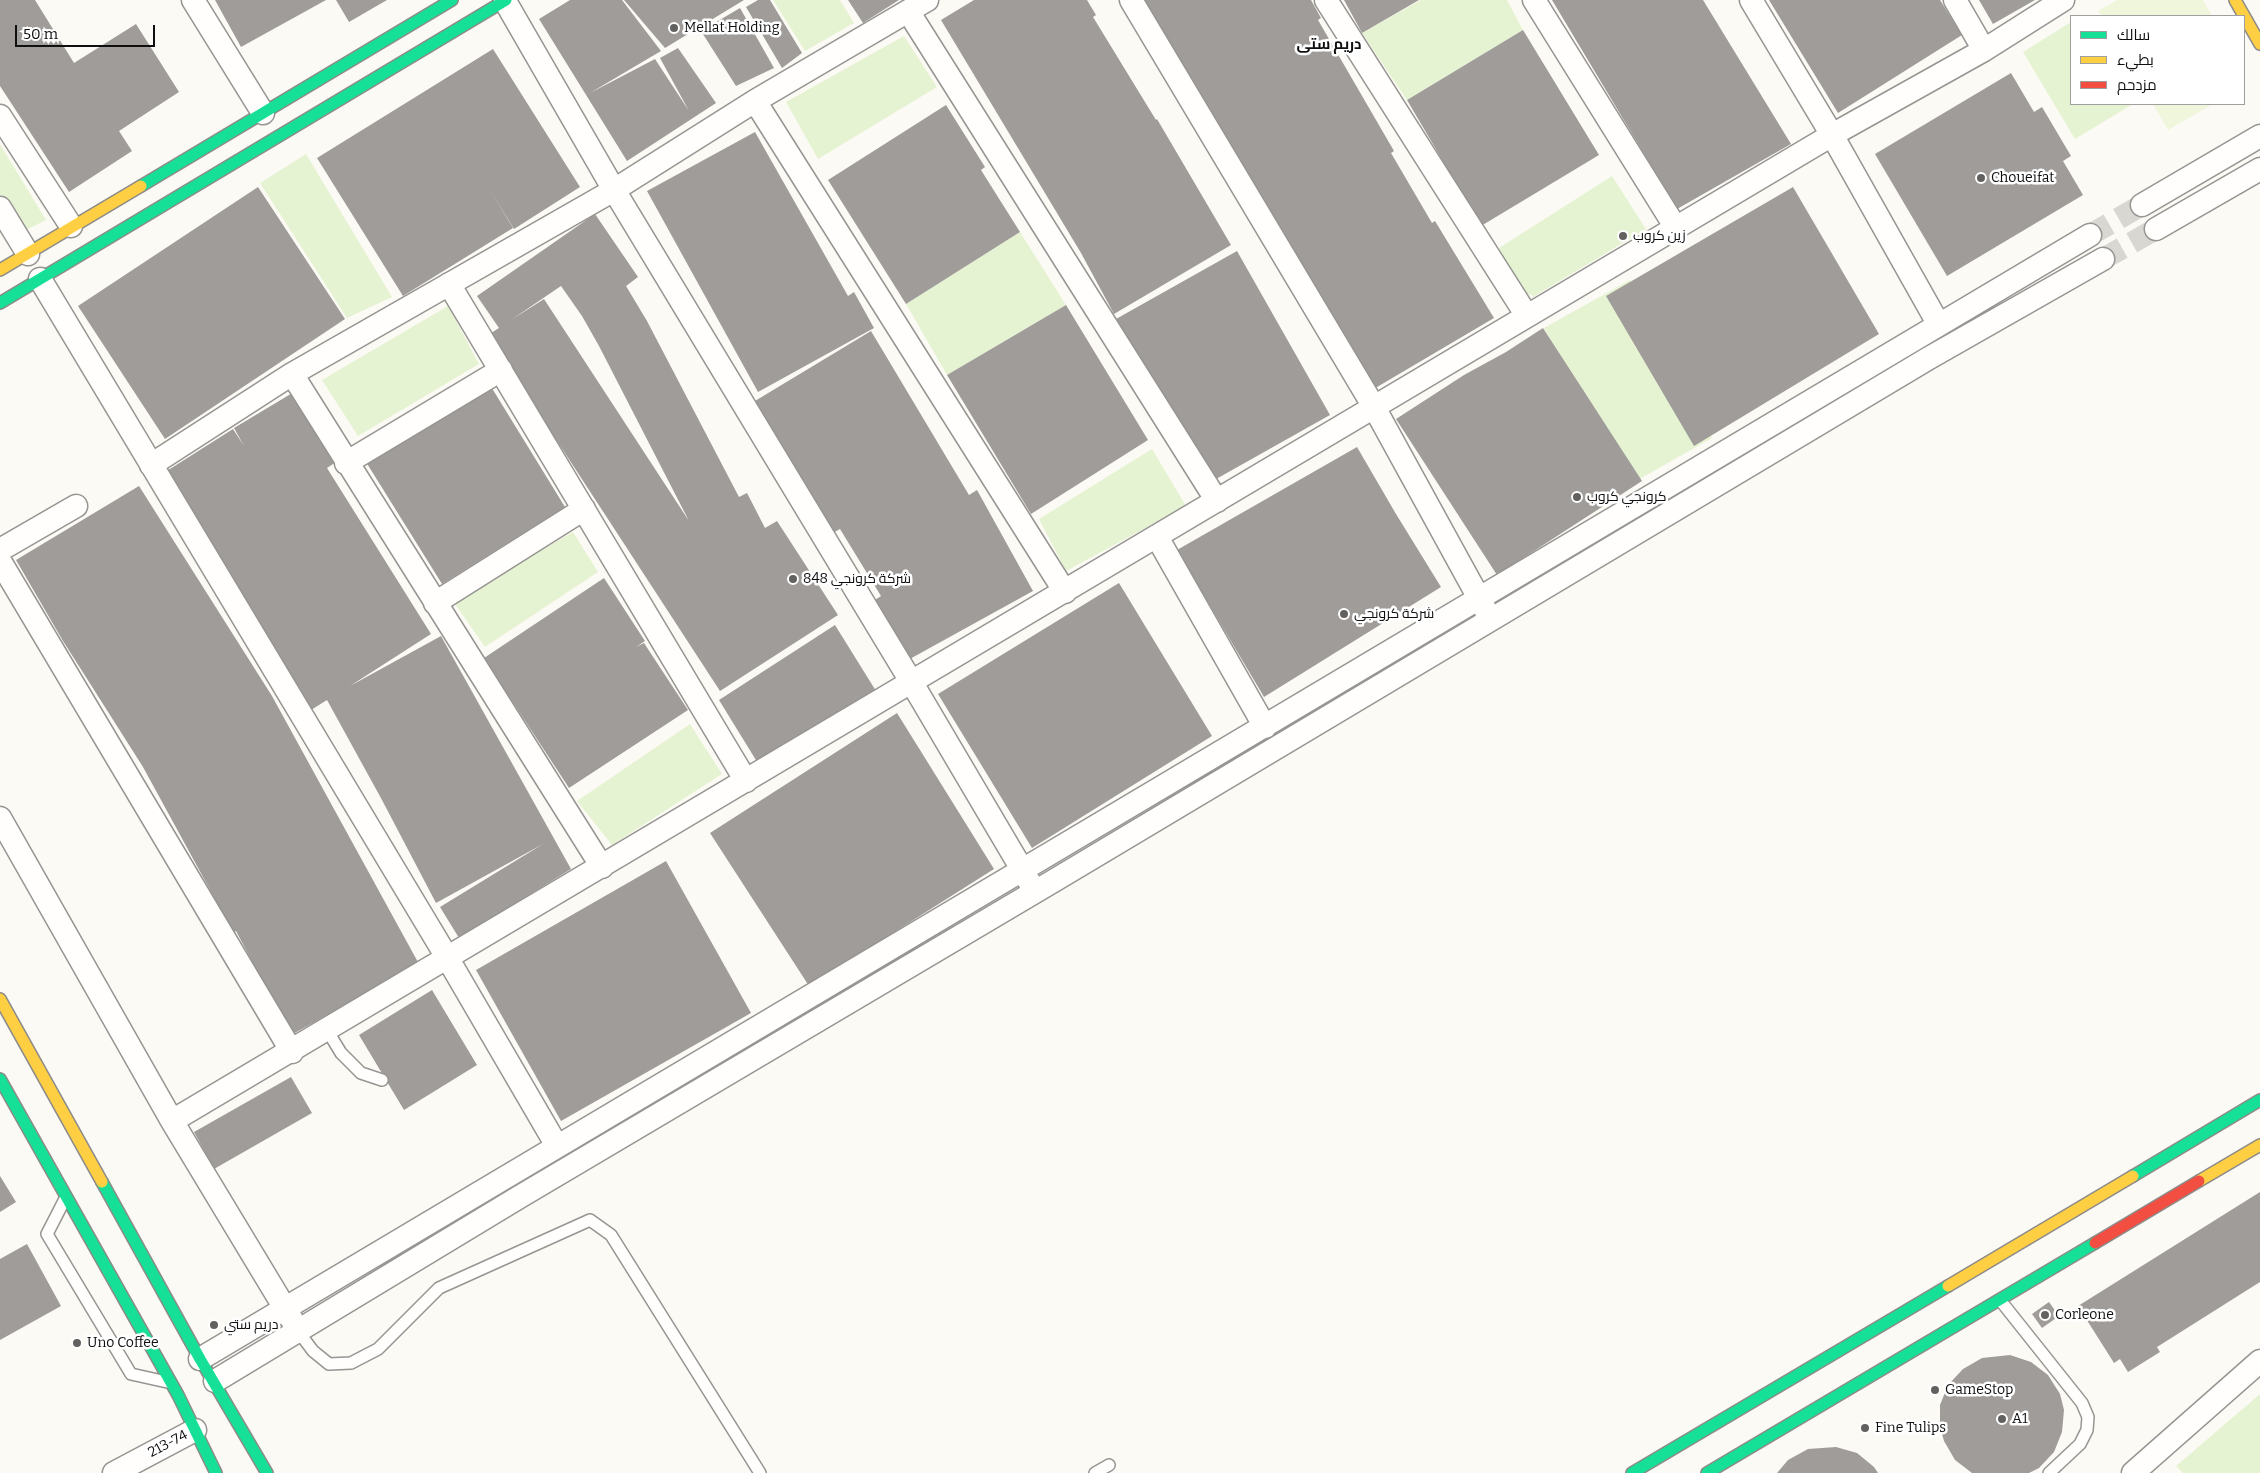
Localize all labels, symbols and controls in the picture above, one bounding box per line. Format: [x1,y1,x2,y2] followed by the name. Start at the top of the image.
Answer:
[18,15,158,47] scale bar
[2070,15,2245,105] legend
[684,20,779,36] place label: Mellat Holding
[668,22,680,34] marker: Mellat Holding
[23,25,58,43] text: 50 m
[2117,26,2150,44] text: سالك
[1297,36,1361,54] district label: دریم ستی
[2117,51,2154,69] text: بطيء
[2117,76,2157,94] text: مزدحم
[1991,170,2054,186] place label: Choueifat
[1975,172,1987,184] marker: Choueifat
[1633,228,1686,244] place label: زين كروب
[1617,230,1629,242] marker: زين كروب
[1587,489,1667,505] place label: كرونجي كروب
[1571,491,1583,503] marker: كرونجي كروب
[803,571,911,587] place label: شركة كرونجي 848
[787,573,799,585] marker: شركة كرونجي 848
[1354,606,1434,622] place label: شركة كرونجي
[1338,608,1350,620] marker: شركة كرونجي
[2055,1307,2114,1323] place label: Corleone
[2039,1309,2051,1321] marker: Corleone
[224,1317,278,1333] place label: دريم ستي
[208,1319,220,1331] marker: دريم ستي
[87,1335,159,1351] place label: Uno Coffee
[71,1337,83,1349] marker: Uno Coffee
[1945,1382,2013,1398] place label: GameStop
[1929,1384,1941,1396] marker: GameStop
[2012,1411,2028,1427] place label: A1
[1996,1413,2008,1425] marker: A1
[1875,1420,1946,1436] place label: Fine Tulips
[1859,1422,1871,1434] marker: Fine Tulips
[146,1427,190,1461] street label: 213-74

